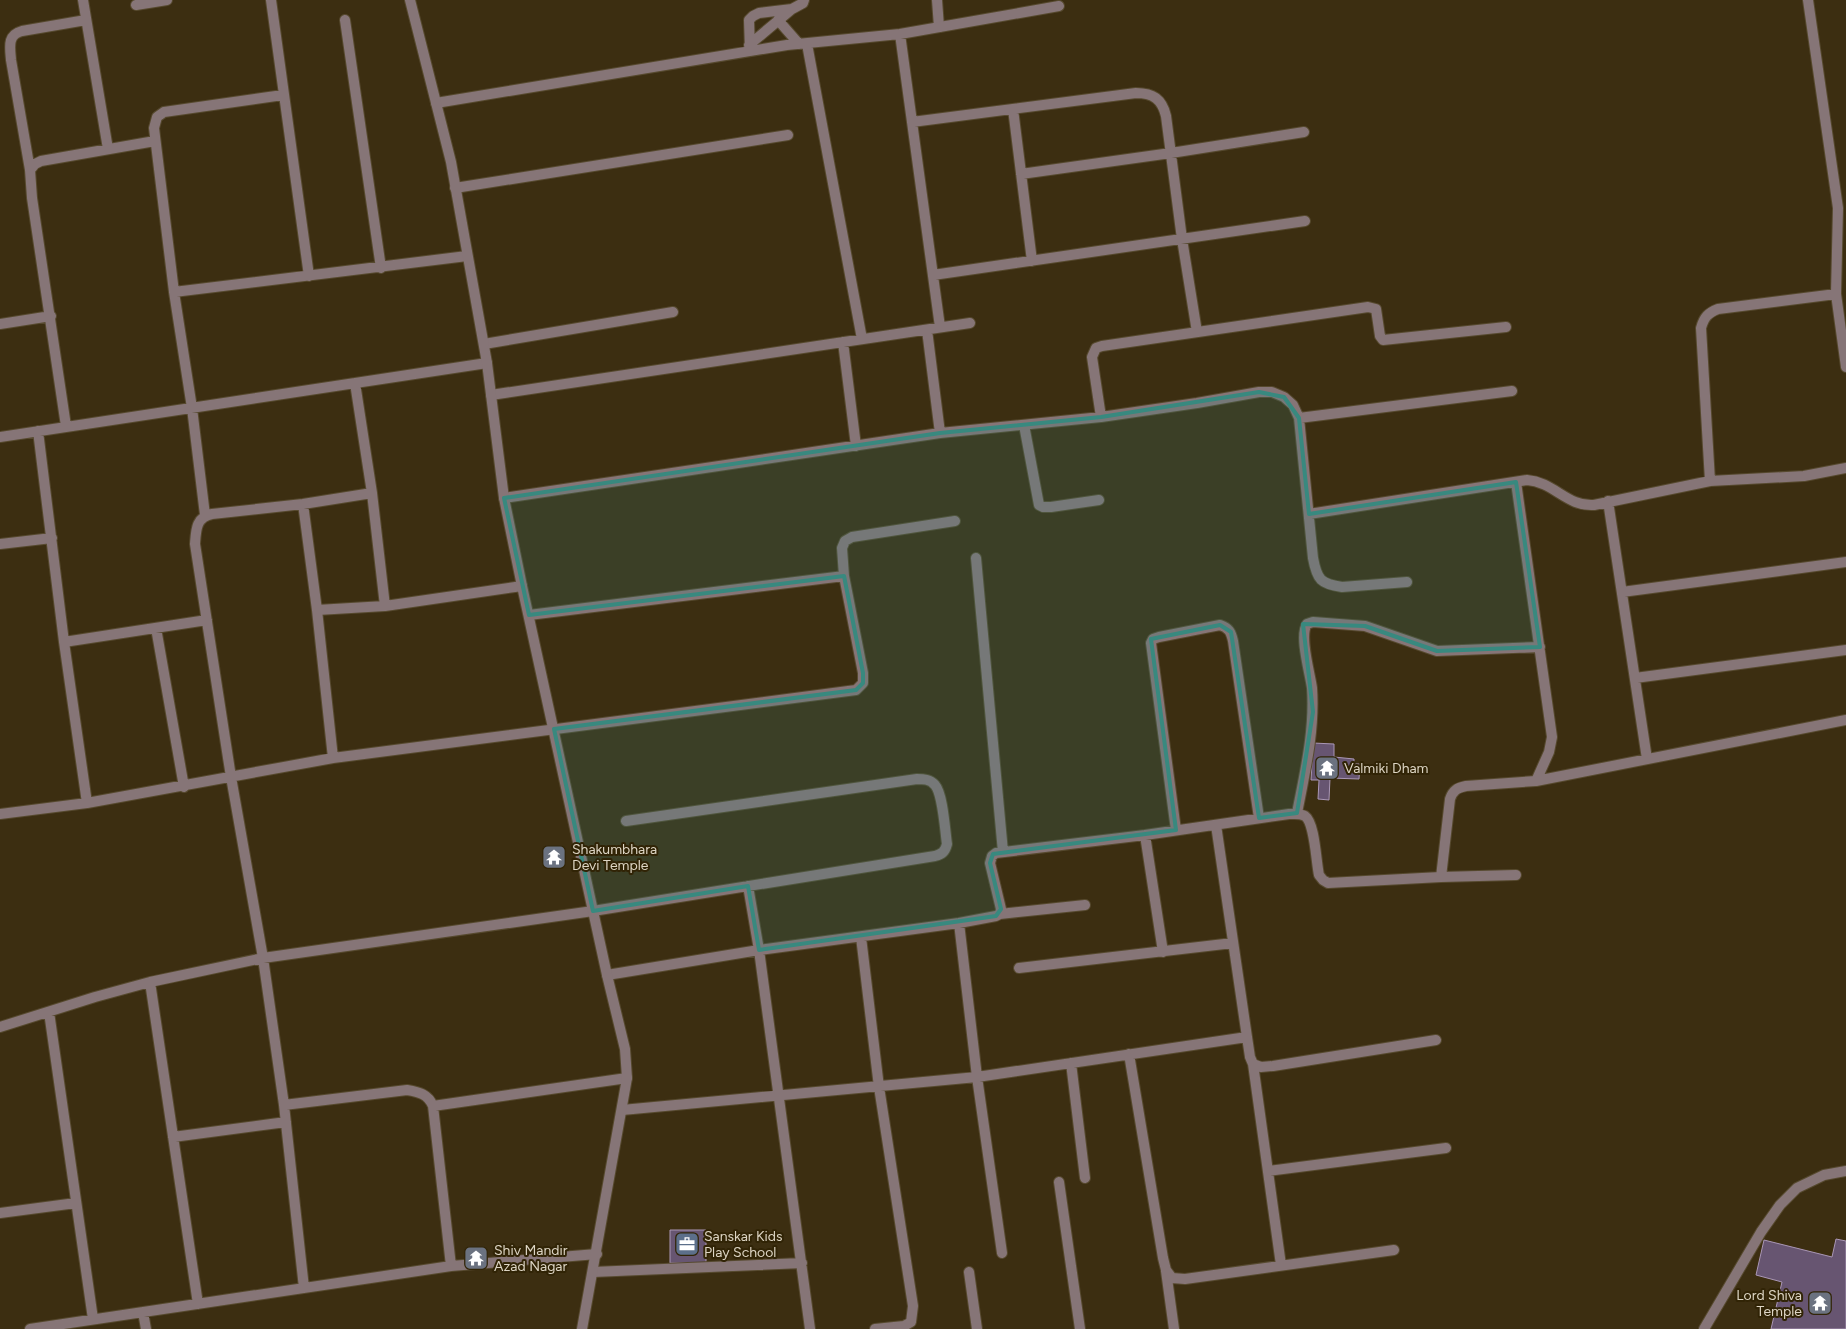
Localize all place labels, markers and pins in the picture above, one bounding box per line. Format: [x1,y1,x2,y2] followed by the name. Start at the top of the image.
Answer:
[1314,755,1340,781] temple icon: Valmiki Dham
[1344,760,1429,777] place label: Valmiki Dham
[572,841,657,874] place label: Shakumbhara Devi Temple
[541,844,567,870] temple icon: Shakumbhara Devi Temple
[704,1228,783,1261] place label: Sanskar Kids Play School
[674,1231,700,1257] office icon: Sanskar Kids Play School
[494,1242,568,1275] place label: Shiv Mandir Azad Nagar
[463,1245,489,1271] temple icon: Shiv Mandir Azad Nagar
[1736,1287,1802,1320] place label: Lord Shiva Temple
[1807,1290,1833,1316] temple icon: Lord Shiva Temple

